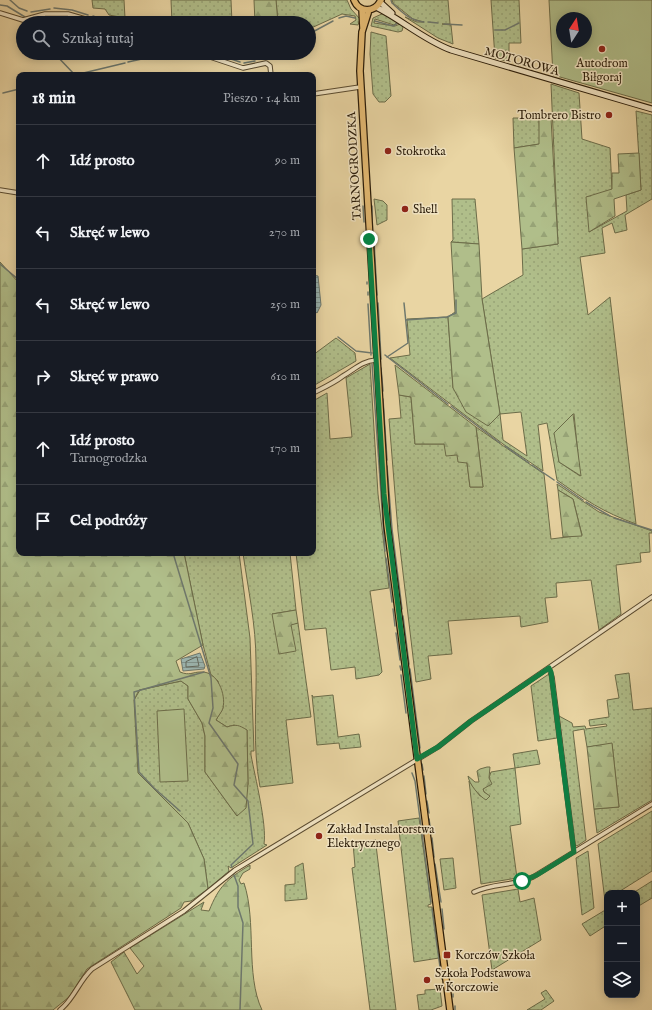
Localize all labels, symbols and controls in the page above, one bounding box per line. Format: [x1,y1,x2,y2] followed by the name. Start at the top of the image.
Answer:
[556,12,592,48] north arrow
[16,16,316,60] search box
[30,27,52,49] icon: search
[62,29,134,48] text: Szukaj tutaj
[483,44,562,80] street label: MOTOROWA
[597,44,607,54] marker: Autodrom Biłgoraj
[575,56,628,85] place label: Autodrom Biłgoraj
[32,88,75,109] text: 18 min
[223,90,300,107] text: Pieszo · 1.4 km
[517,108,602,123] place label: Tombrero Bistro
[344,110,365,221] street label: TARNOGRODZKA
[604,110,614,120] marker: Tombrero Bistro
[396,144,446,159] place label: Stokrotka
[383,146,393,156] marker: Stokrotka
[32,150,54,172] icon: ahead
[70,151,135,170] text: Idź prosto
[275,152,300,169] text: 90 m
[413,202,438,217] place label: Shell
[400,204,410,214] marker: Shell
[32,222,54,244] icon: left
[70,223,150,242] text: Skręć w lewo
[269,224,300,241] text: 270 m
[360,230,378,248] route end
[32,294,54,316] icon: left
[70,295,150,314] text: Skręć w lewo
[270,296,300,313] text: 250 m
[32,366,54,388] icon: right
[70,367,159,386] text: Skręć w prawo
[271,368,300,385] text: 610 m
[70,431,135,450] text: Idź prosto
[32,438,54,460] icon: ahead
[270,440,300,457] text: 170 m
[70,450,147,467] text: Tarnogrodzka
[32,510,54,532] icon: arrive
[70,511,147,530] text: Cel podróży
[327,822,435,851] place label: Zakład Instalatorstwa Elektrycznego
[314,831,324,841] marker: Zakład Instalatorstwa Elektrycznego
[513,872,531,890] route start
[604,890,640,998] map controls
[604,890,640,926] button: +
[604,926,640,962] button: −
[455,948,536,963] place label: Korczów Szkoła
[442,950,452,960] marker: Korczów Szkoła
[604,962,640,998] button: layers
[435,966,531,995] place label: Szkoła Podstawowa w Korczowie
[422,975,432,985] marker: Szkoła Podstawowa w Korczowie

